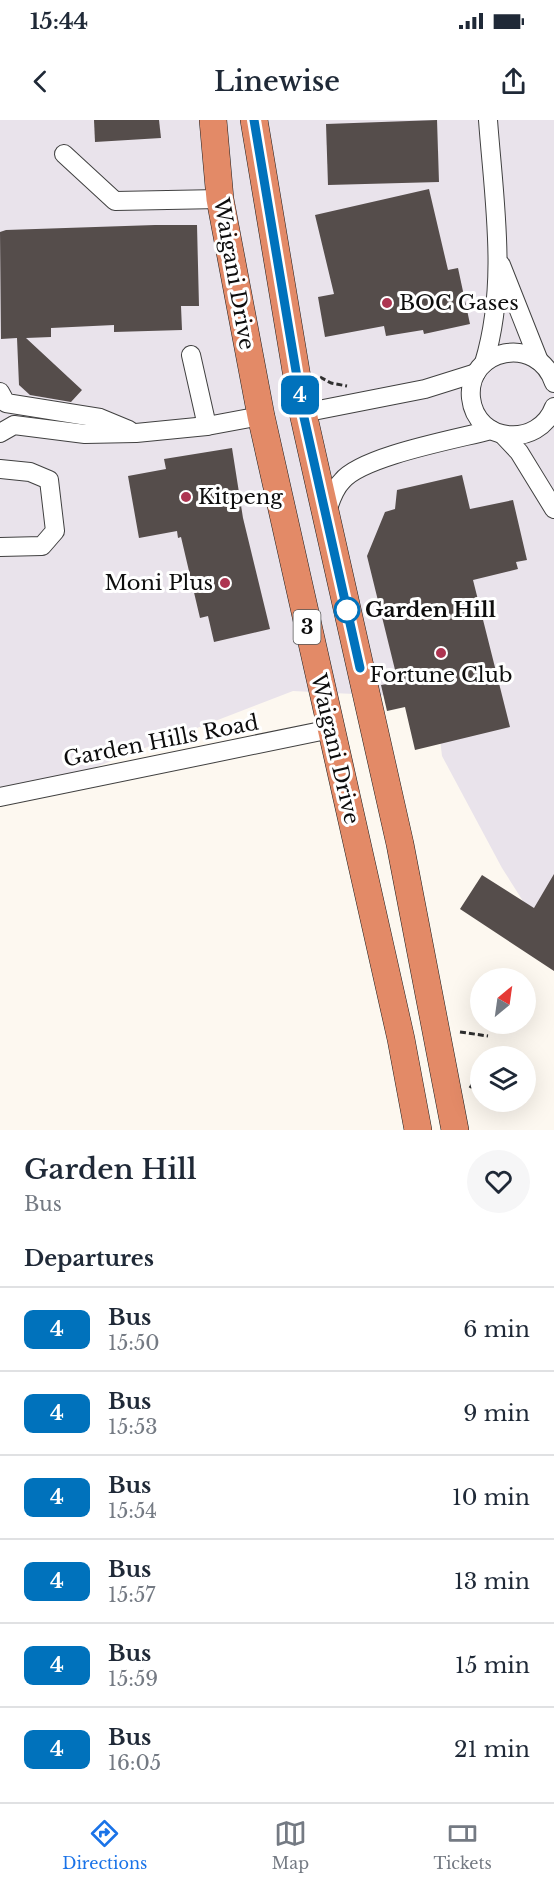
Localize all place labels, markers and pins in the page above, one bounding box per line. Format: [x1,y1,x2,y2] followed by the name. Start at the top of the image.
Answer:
[399,290,519,316] place label: BOC Gases
[380,296,394,310] marker: BOC Gases
[198,484,283,510] place label: Kitpeng
[179,490,193,504] marker: Kitpeng
[104,570,213,596] place label: Moni Plus
[218,576,232,590] marker: Moni Plus
[334,597,360,623] marker: Garden Hill
[365,597,496,623] place label: Garden Hill
[434,646,448,660] marker: Fortune Club
[370,662,512,688] place label: Fortune Club

